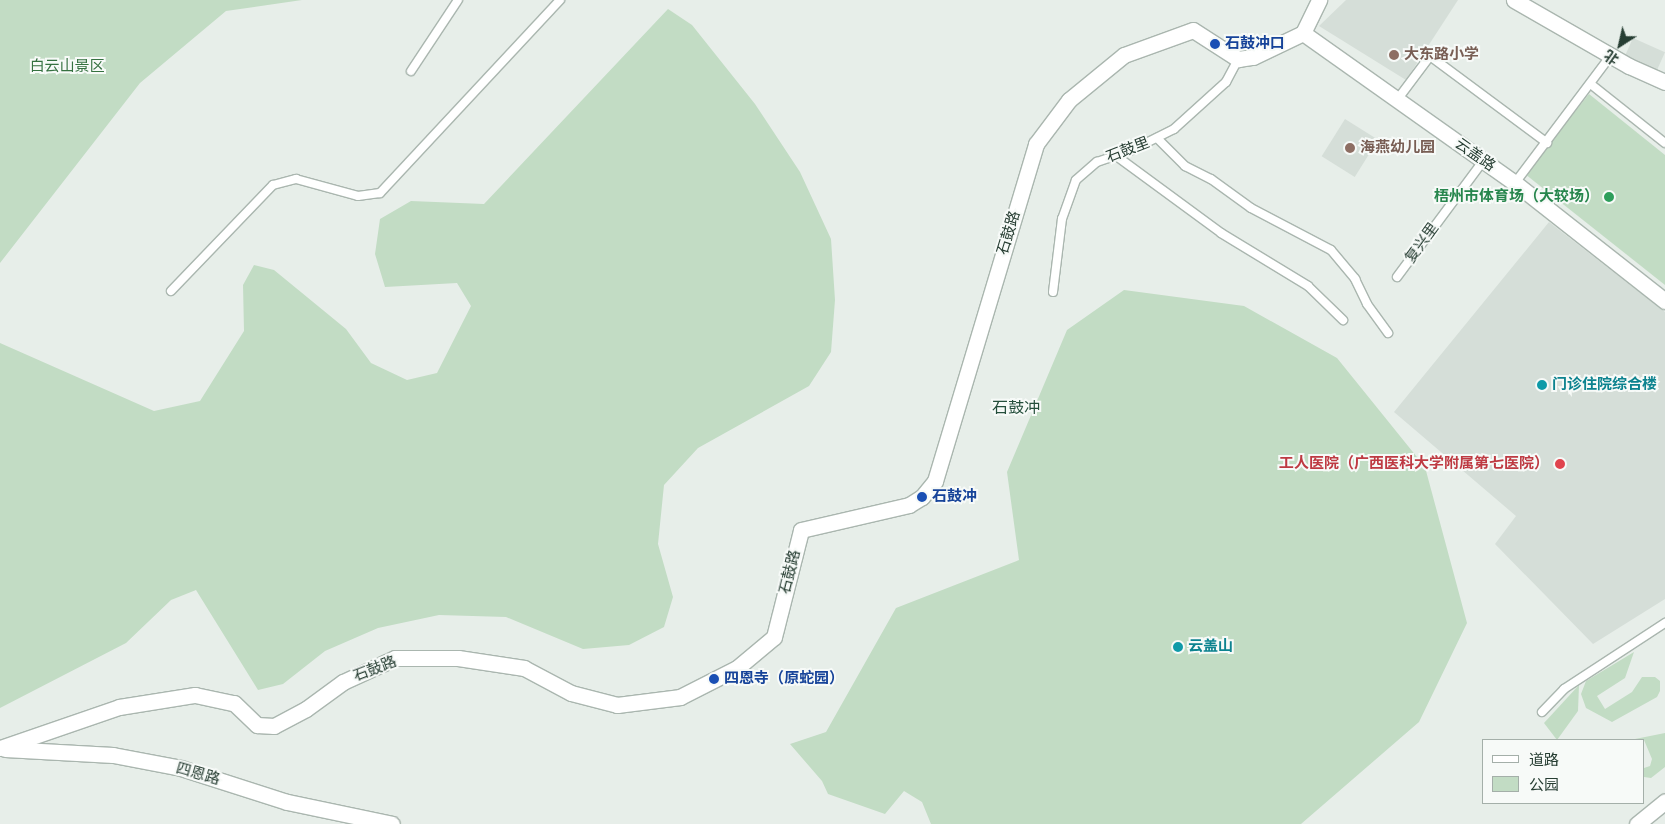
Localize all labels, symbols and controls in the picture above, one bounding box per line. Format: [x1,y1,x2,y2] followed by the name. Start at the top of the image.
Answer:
[1595,20,1645,70] north arrow
[1225,35,1285,53] place label: 石鼓冲口
[1209,38,1221,50] marker: 石鼓冲口
[1404,46,1479,64] place label: 大东路小学
[1601,47,1622,68] text: 北
[1388,49,1400,61] marker: 大东路小学
[30,58,104,76] park label: 白云山景区
[1104,134,1152,166] street label: 石鼓里
[1451,135,1499,175] street label: 云盖路
[1360,139,1435,157] place label: 海燕幼儿园
[1344,142,1356,154] marker: 海燕幼儿园
[1434,188,1599,206] place label: 梧州市体育场（大较场）
[1603,191,1615,203] marker: 梧州市体育场（大较场）
[994,209,1024,257] street label: 石鼓路
[1401,220,1443,266] street label: 复兴里
[1552,376,1657,394] place label: 门诊住院综合楼
[1536,379,1548,391] marker: 门诊住院综合楼
[992,398,1040,418] district label: 石鼓冲
[1279,455,1549,473] place label: 工人医院（广西医科大学附属第七医院）
[1553,457,1567,471] marker: 工人医院（广西医科大学附属第七医院）
[932,488,977,506] place label: 石鼓冲
[916,491,928,503] marker: 石鼓冲
[776,548,804,596] street label: 石鼓路
[1188,638,1233,656] place label: 云盖山
[1172,641,1184,653] marker: 云盖山
[351,653,399,685] street label: 石鼓路
[724,670,844,688] place label: 四恩寺（原蛇园）
[708,673,720,685] marker: 四恩寺（原蛇园）
[1482,739,1645,804] legend
[1529,751,1559,769] text: 道路
[174,759,222,789] street label: 四恩路
[1529,776,1559,794] text: 公园

